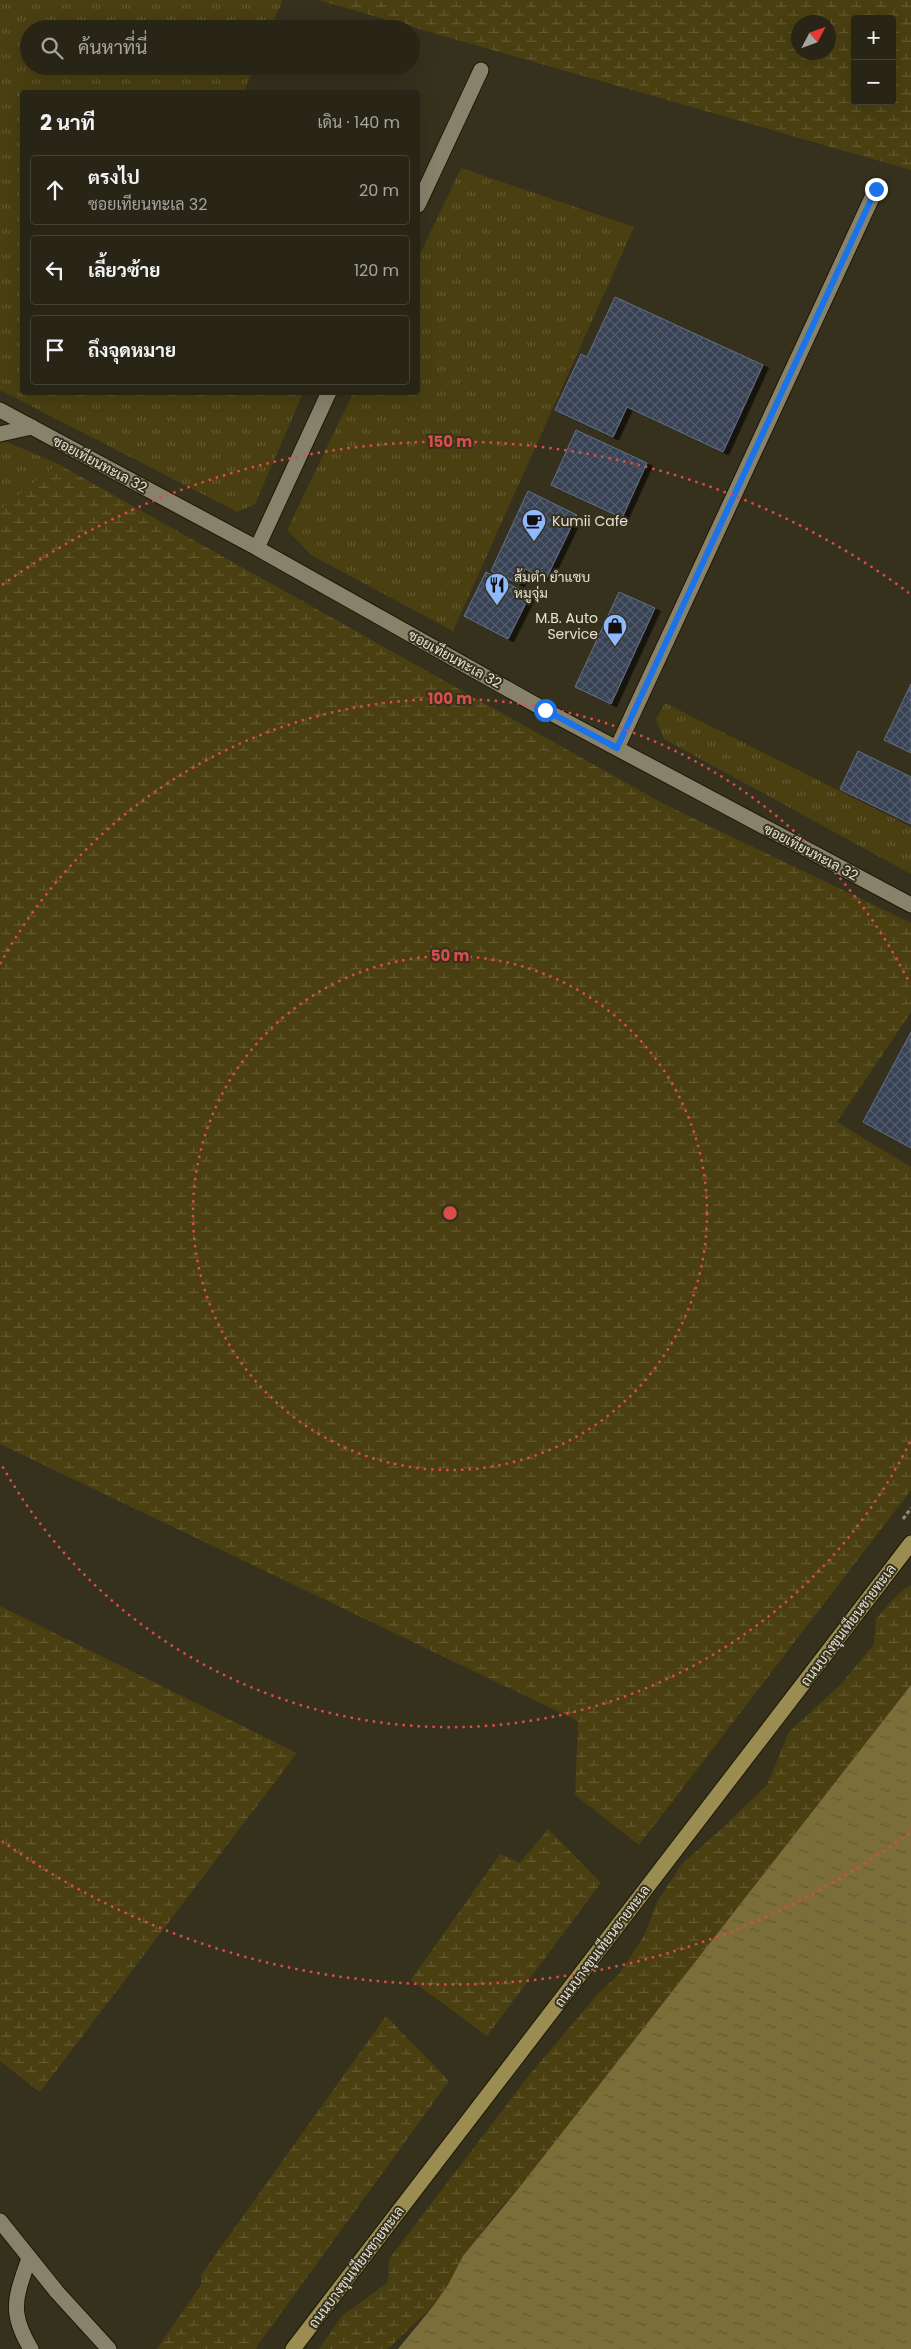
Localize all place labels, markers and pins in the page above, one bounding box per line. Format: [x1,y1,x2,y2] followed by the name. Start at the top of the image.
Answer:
[521,508,547,542] cafe icon: Kumii Cafe
[552,511,628,531] place label: Kumii Cafe
[514,567,590,603] place label: ส้มตำ ยำแซบ หมูจุ่ม
[484,572,510,606] restaurant icon: ส้มตำ ยำแซบ หมูจุ่ม
[535,608,598,644] place label: M.B. Auto Service
[602,613,628,647] shop icon: M.B. Auto Service
[441,1204,459,1222] centre of rings

